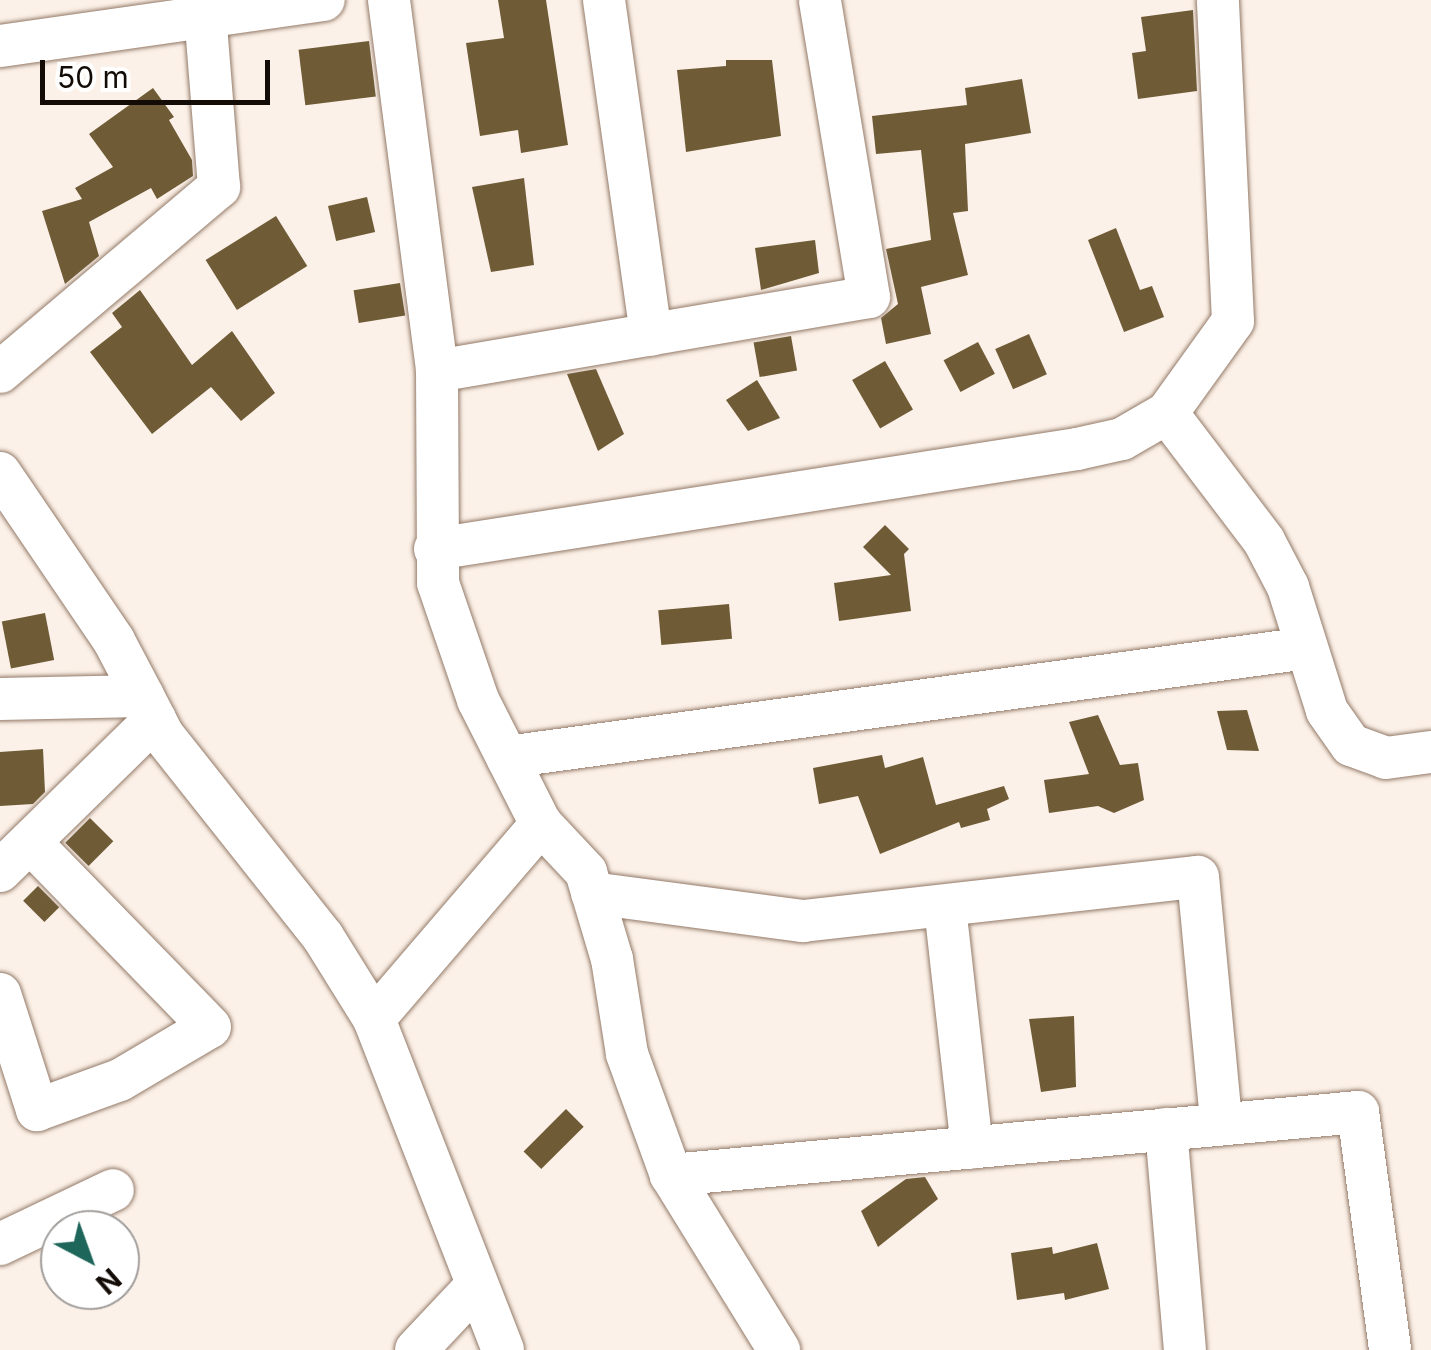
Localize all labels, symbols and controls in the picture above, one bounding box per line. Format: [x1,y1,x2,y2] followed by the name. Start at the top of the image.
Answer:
[45,40,275,102] scale bar
[57,59,129,95] text: 50 m
[40,1210,140,1310] north arrow
[89,1261,128,1301] text: N

